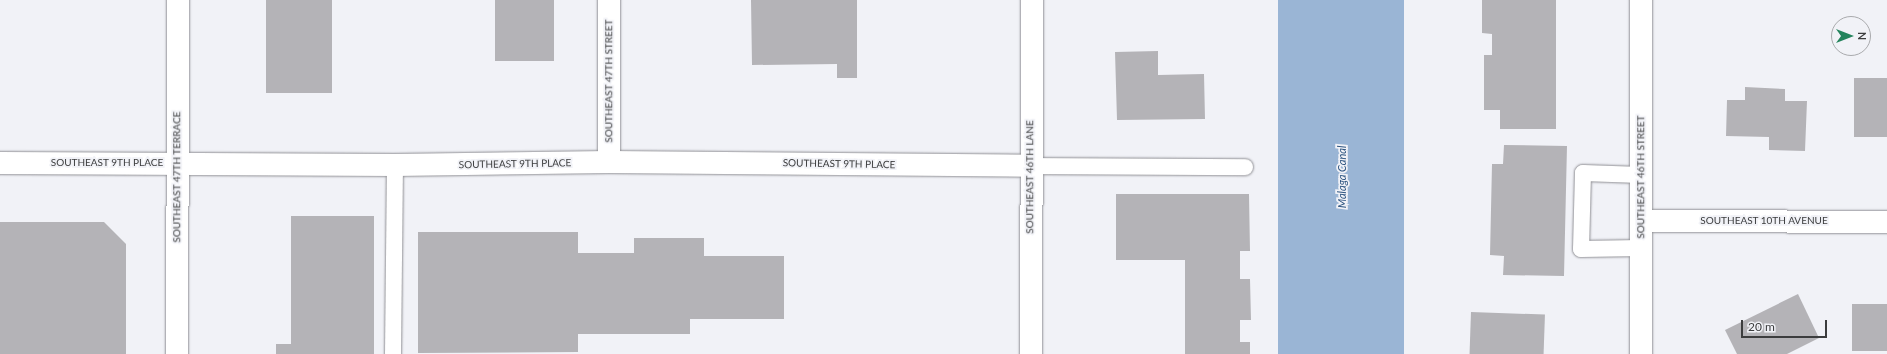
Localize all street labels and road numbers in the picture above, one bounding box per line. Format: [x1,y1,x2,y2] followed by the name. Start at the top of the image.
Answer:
[603,19,615,143] street label: SOUTHEAST 47TH STREET
[171,111,183,243] street label: SOUTHEAST 47TH TERRACE
[1635,115,1647,239] street label: SOUTHEAST 46TH STREET
[1024,120,1036,234] street label: SOUTHEAST 46TH LANE
[51,157,163,169] street label: SOUTHEAST 9TH PLACE
[458,157,572,171] street label: SOUTHEAST 9TH PLACE
[782,157,896,171] street label: SOUTHEAST 9TH PLACE
[1700,215,1828,227] street label: SOUTHEAST 10TH AVENUE

